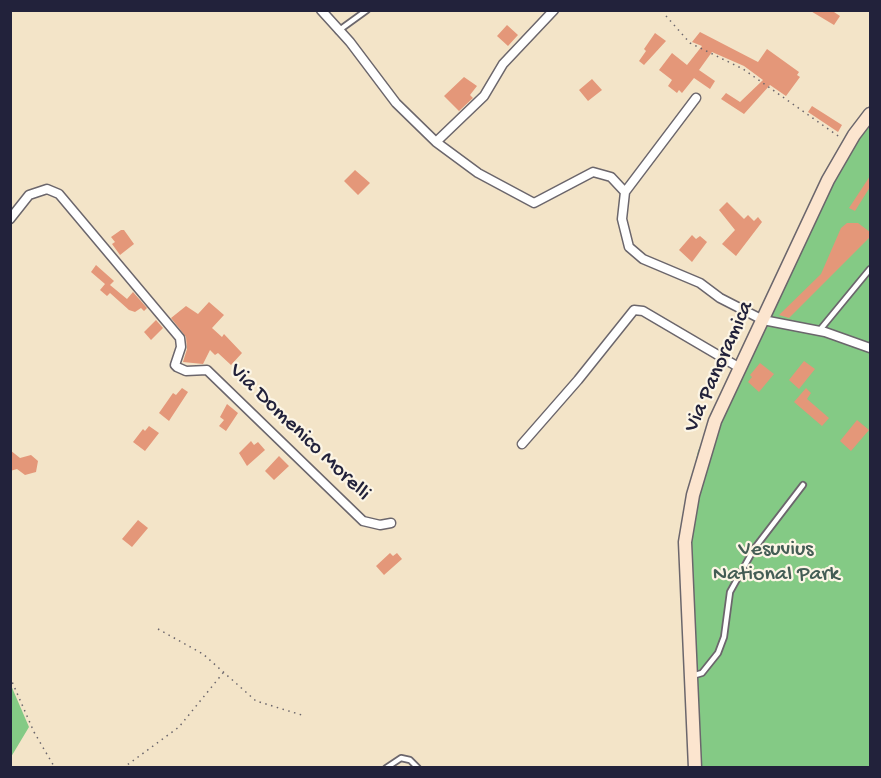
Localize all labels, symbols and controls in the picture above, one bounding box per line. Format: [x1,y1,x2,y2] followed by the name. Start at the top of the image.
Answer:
[679,297,761,437] street label: Via Panoramica
[223,359,375,507] street label: Via Domenico Morelli
[713,538,839,590] park label: Vesuvius National Park

